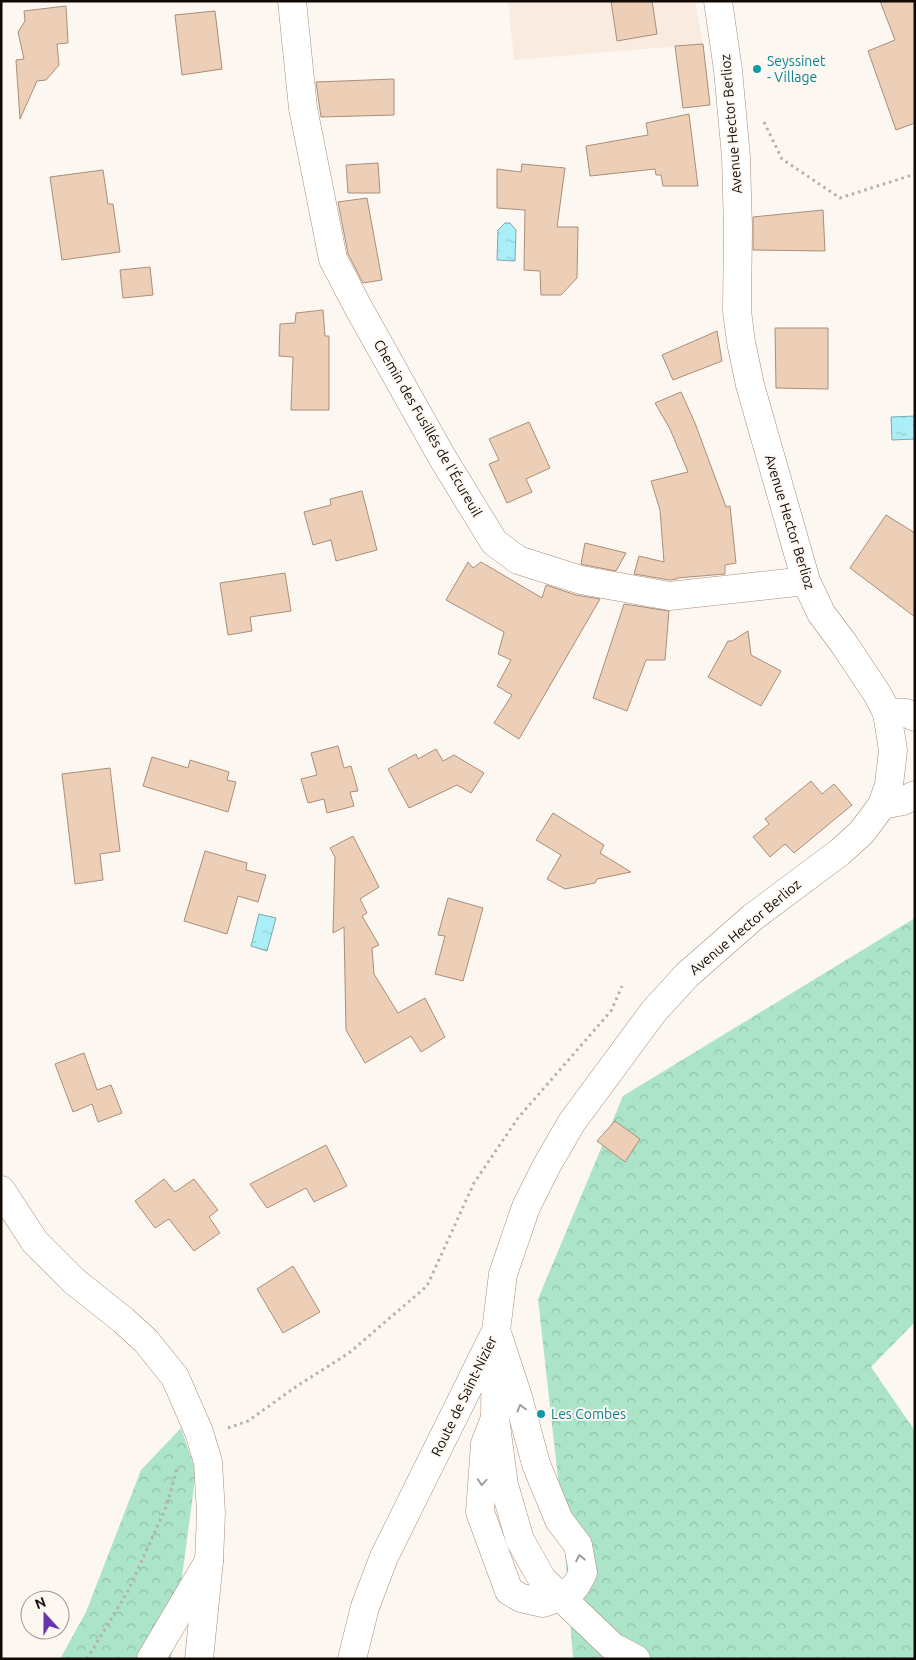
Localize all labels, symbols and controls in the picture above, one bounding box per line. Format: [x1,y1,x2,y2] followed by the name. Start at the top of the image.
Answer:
[767,53,826,85] place label: Seyssinet - Village
[717,54,745,194] street label: Avenue Hector Berlioz
[751,63,763,75] marker: Seyssinet - Village
[371,336,486,520] street label: Chemin des Fusillés de l'Écureuil
[762,453,818,591] street label: Avenue Hector Berlioz
[686,876,804,978] street label: Avenue Hector Berlioz
[428,1333,500,1459] street label: Route de Saint-Nizier
[516,1404,527,1413] one-way arrow
[551,1406,626,1422] place label: Les Combes
[535,1408,547,1420] marker: Les Combes
[477,1478,488,1486] one-way arrow
[576,1553,586,1562] one-way arrow
[20,1590,70,1640] north arrow
[33,1594,48,1612] text: N

